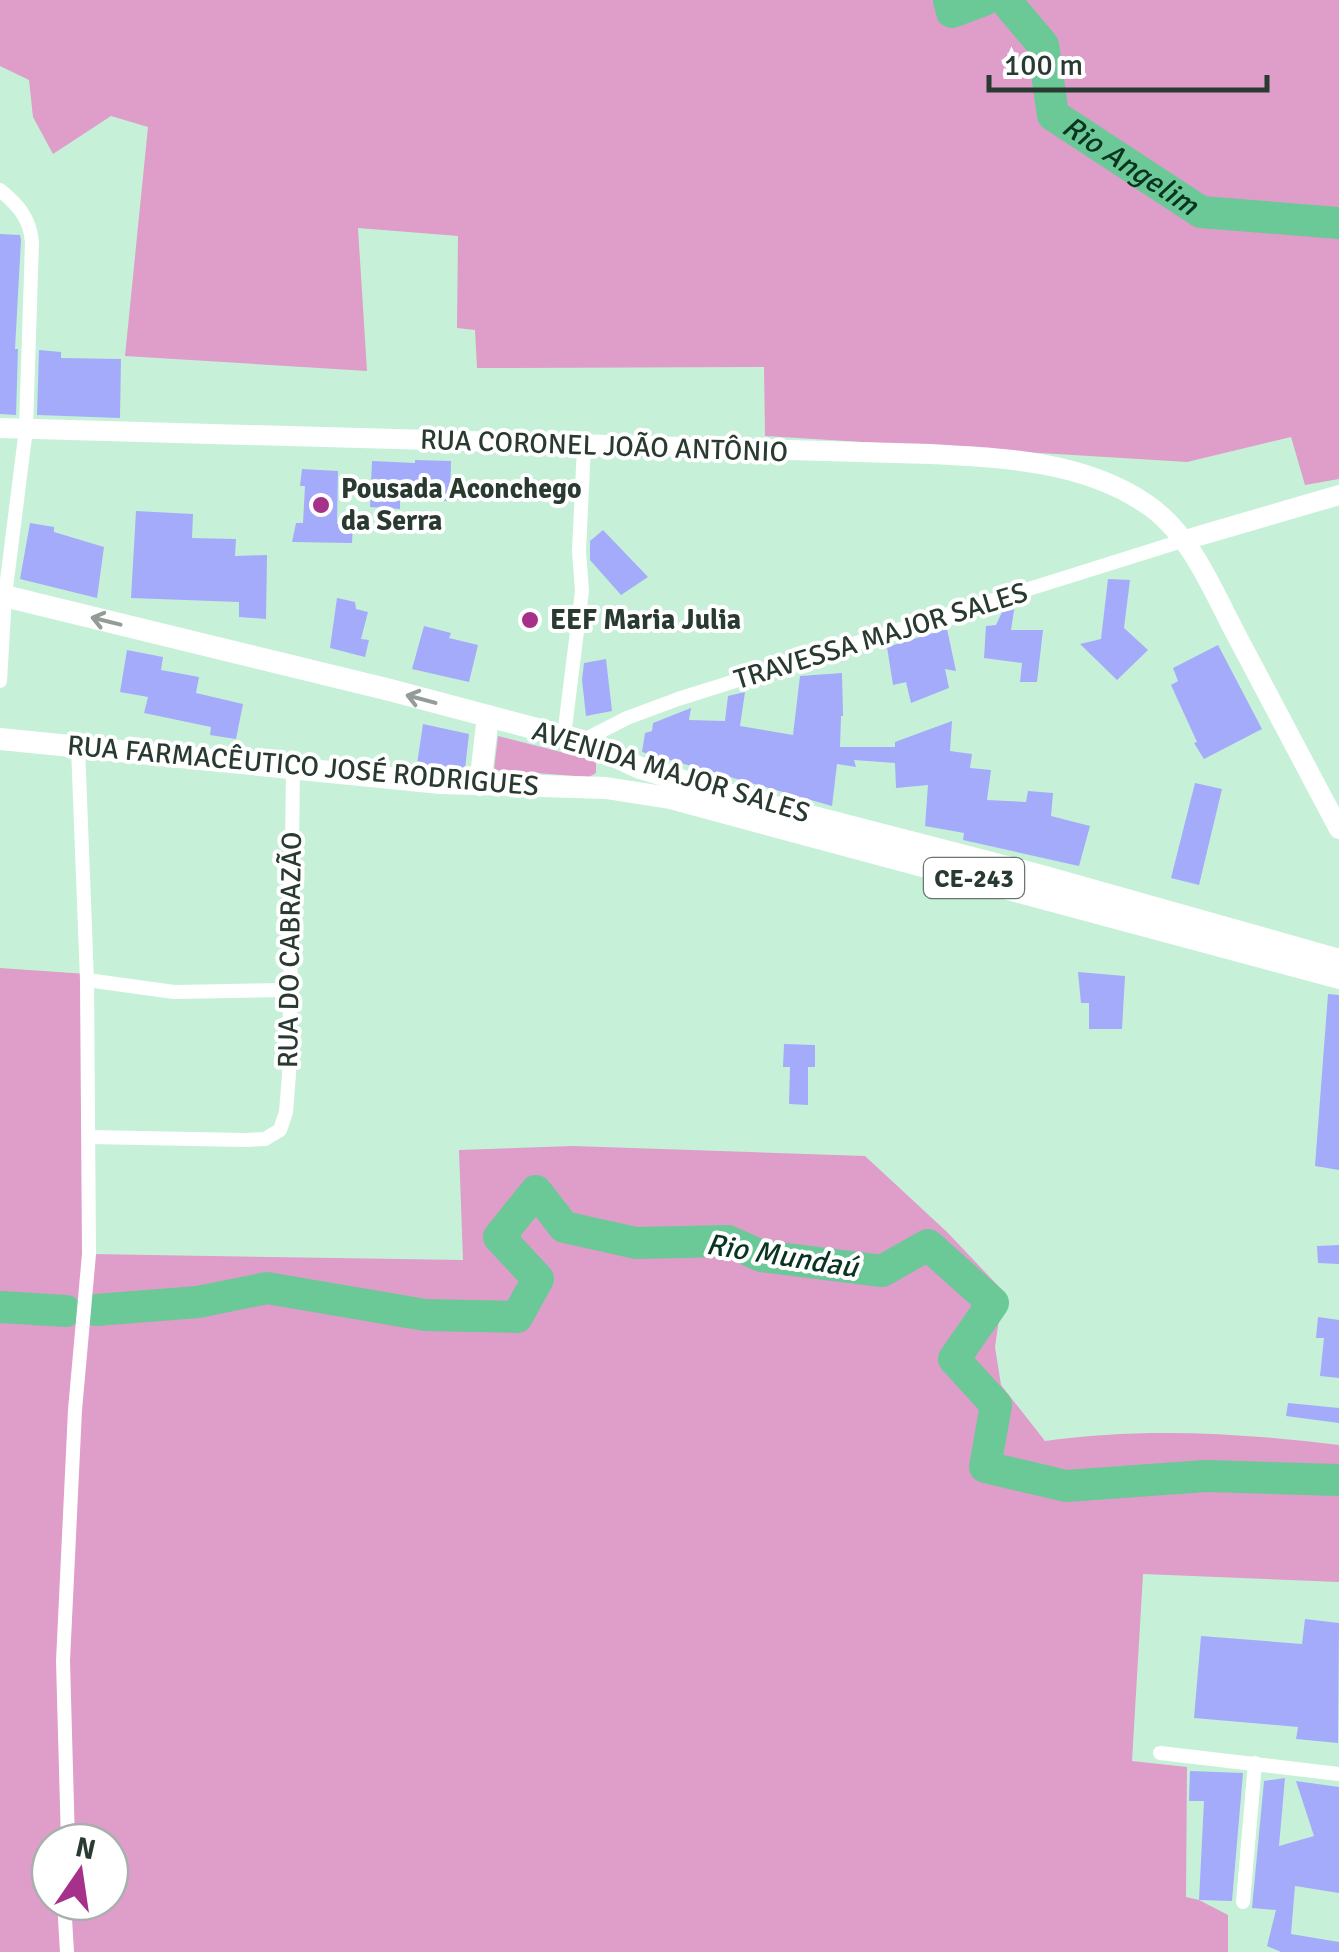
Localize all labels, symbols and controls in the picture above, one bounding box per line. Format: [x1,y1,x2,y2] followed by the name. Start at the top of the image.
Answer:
[989,30,1266,92] scale bar
[1004,47,1083,84] text: 100 m
[1055,108,1206,224] water label: Rio Angelim
[419,423,789,469] street label: RUA CORONEL JOÃO ANTÔNIO
[341,472,582,538] place label: Pousada Aconchego da Serra
[310,494,332,516] marker: Pousada Aconchego da Serra
[730,575,1032,697] street label: TRAVESSA MAJOR SALES
[550,603,741,637] place label: EEF Maria Julia
[519,609,541,631] marker: EEF Maria Julia
[91,611,123,629] one-way arrow
[406,688,437,707] one-way arrow
[528,714,814,830] street label: AVENIDA MAJOR SALES
[66,728,540,804] street label: RUA FARMACÊUTICO JOSÉ RODRIGUES
[271,831,309,1069] street label: RUA DO CABRAZÃO
[924,858,1024,898] road number: CE-243
[704,1226,862,1286] water label: Rio Mundaú
[30,1822,130,1922] north arrow
[72,1830,99,1867] text: N

